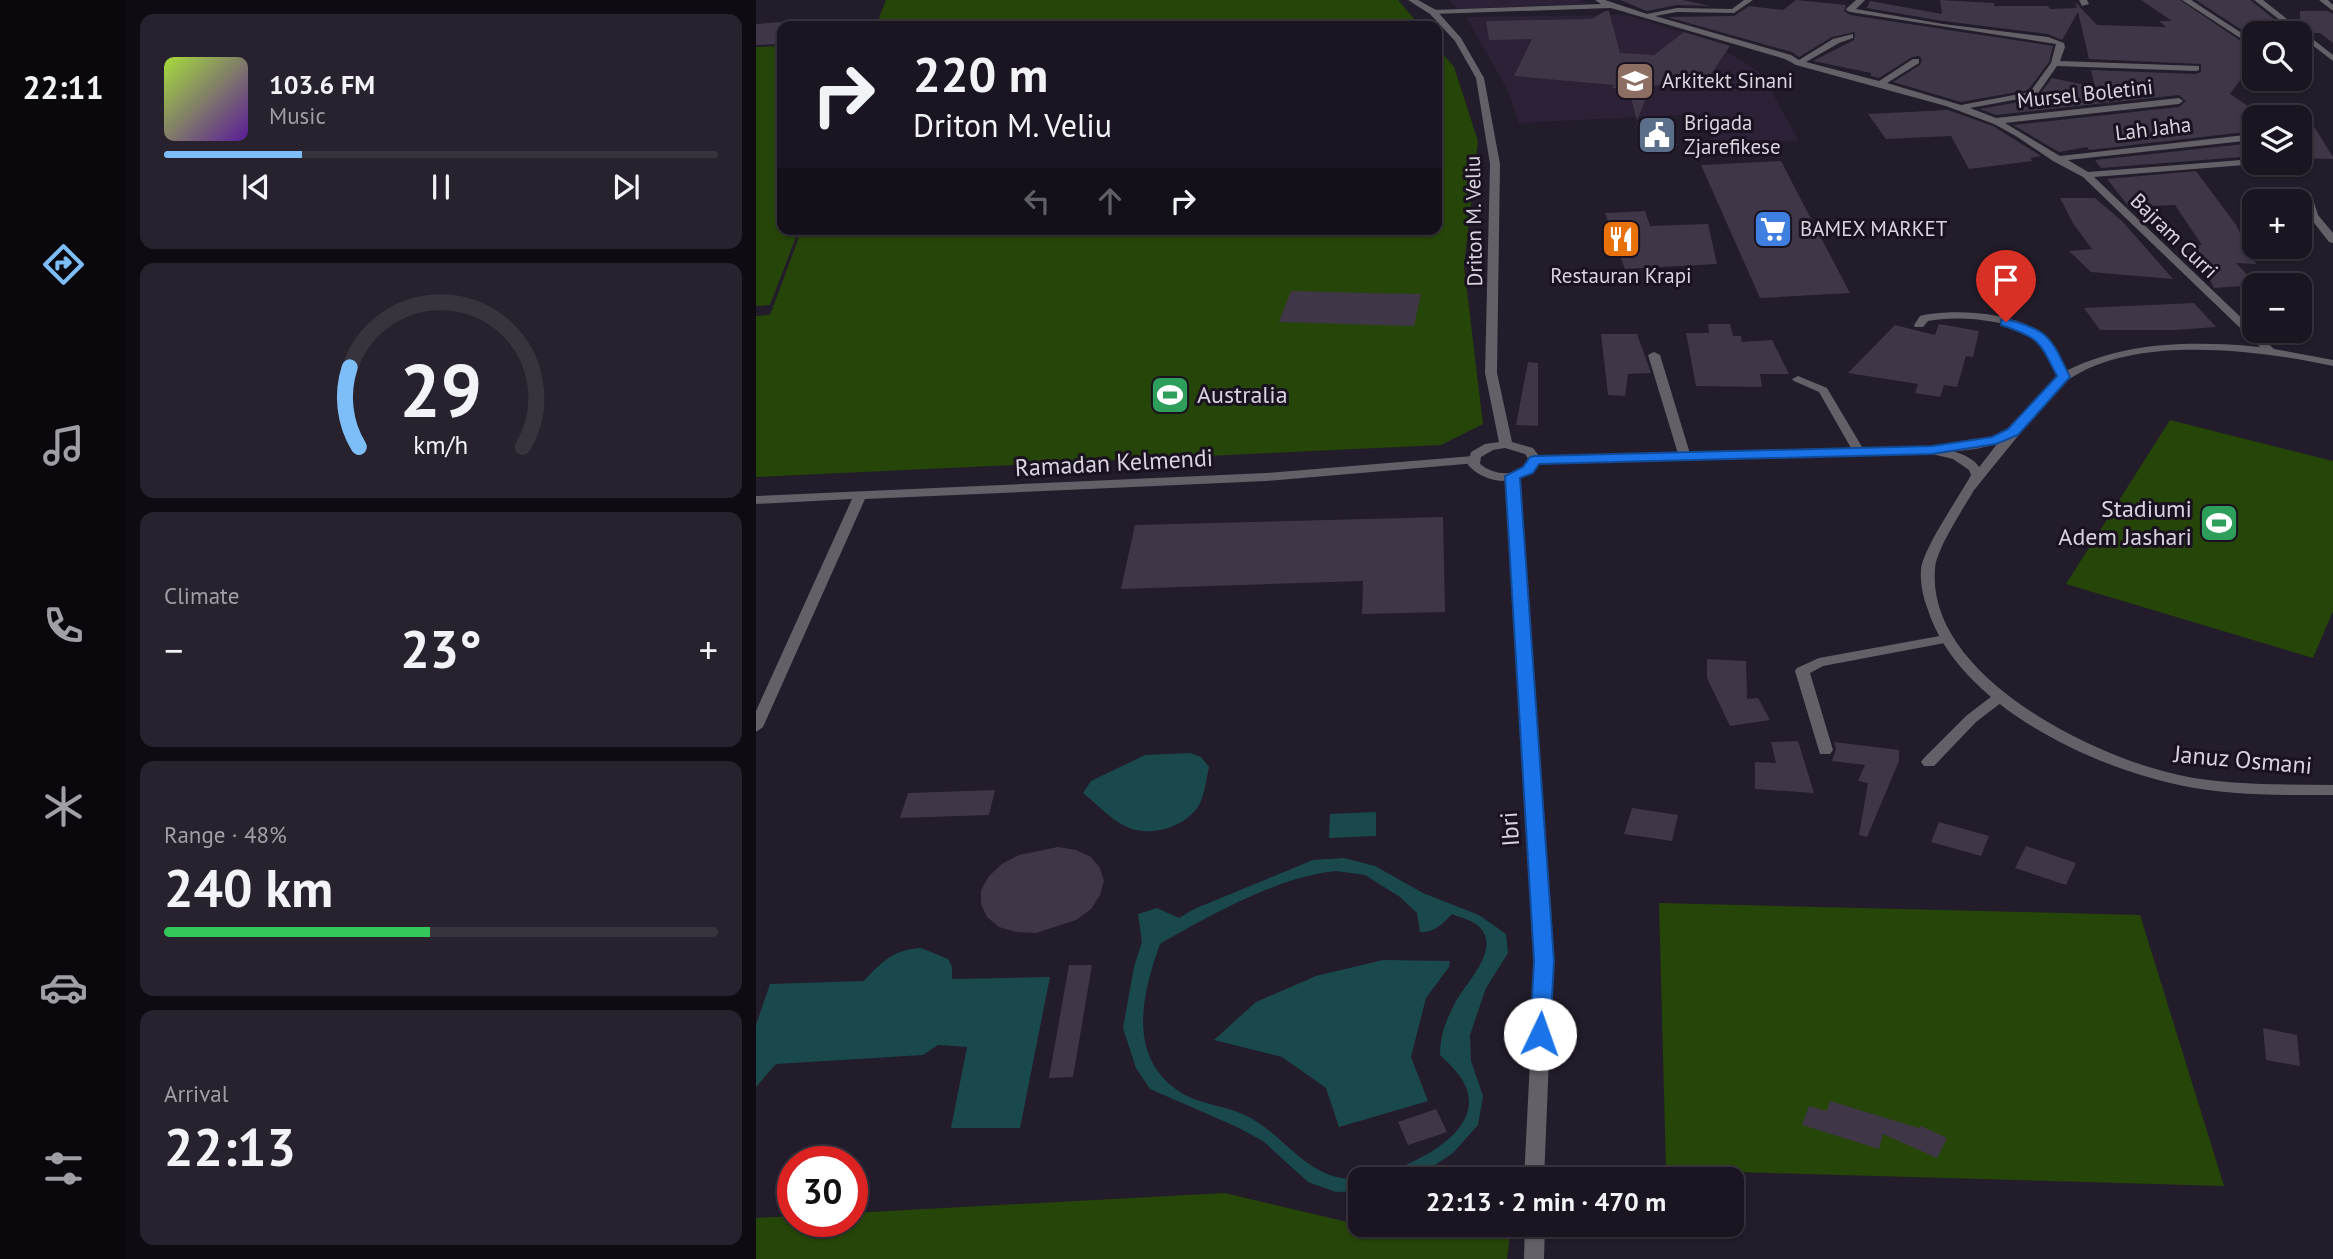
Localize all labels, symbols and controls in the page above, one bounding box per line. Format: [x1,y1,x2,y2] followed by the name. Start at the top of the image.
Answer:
[2242,21,2312,343] map controls
[2242,21,2312,91] button: search
[913,42,1048,106] text: 220 m
[798,49,889,140] icon: right
[1614,60,1656,102] school or university icon: Arkitekt Sinani
[22,66,104,108] text: 22:11
[1662,67,1793,94] place label: Arkitekt Sinani
[269,68,375,101] text: 103.6 FM
[2016,73,2154,114] street label: Mursel Boletini
[269,101,326,130] text: Music
[913,104,1112,146] text: Driton M. Veliu
[2242,105,2312,175] button: layers
[1684,109,1781,160] place label: Brigada Zjarefikese
[2113,110,2192,147] street label: Lah Jaha
[1636,114,1678,156] public building icon: Brigada Zjarefikese
[1459,155,1488,287] street label: Driton M. Veliu
[237,168,275,206] icon: previous
[422,168,460,206] icon: pause
[607,168,645,206] icon: next
[1018,182,1056,220] icon: left
[1091,182,1129,220] icon: ahead
[1164,182,1202,220] icon: right
[2125,187,2224,284] street label: Bajram Curri
[2242,189,2312,259] button: +
[1752,208,1794,250] supermarket icon: BAMEX MARKET
[1800,215,1948,242] place label: BAMEX MARKET
[1600,218,1642,260] restaurant icon: Restauran Krapi
[39,240,88,289] icon: directions
[1976,250,2036,322] pin
[1987,261,2025,299] icon: arrive
[1550,262,1692,289] place label: Restauran Krapi
[2242,273,2312,343] button: −
[400,343,482,437] text: 29
[1149,374,1191,416] sports icon: Australia
[1197,379,1288,410] place label: Australia
[39,421,88,470] icon: music
[414,428,468,460] text: km/h
[1014,442,1214,483] street label: Ramadan Kelmendi
[2058,493,2192,552] place label: Stadiumi Adem Jashari
[2198,502,2240,544] sports icon: Stadiumi Adem Jashari
[164,581,239,610] text: Climate
[39,601,88,650] icon: phone
[400,615,482,682] text: 23°
[164,625,183,674] text: −
[699,625,718,674] text: +
[2172,738,2314,781] street label: Januz Osmani
[39,782,88,831] icon: climate
[1493,811,1526,847] street label: Ibri
[164,820,287,849] text: Range · 48%
[164,854,333,921] text: 240 km
[39,963,88,1012] icon: car
[1503,997,1577,1071] position arrow
[164,1079,228,1108] text: Arrival
[164,1113,296,1180] text: 22:13
[39,1144,88,1193] icon: filters
[777,1146,868,1237] speed limit sign: 30
[1426,1185,1666,1218] text: 22:13 · 2 min · 470 m

